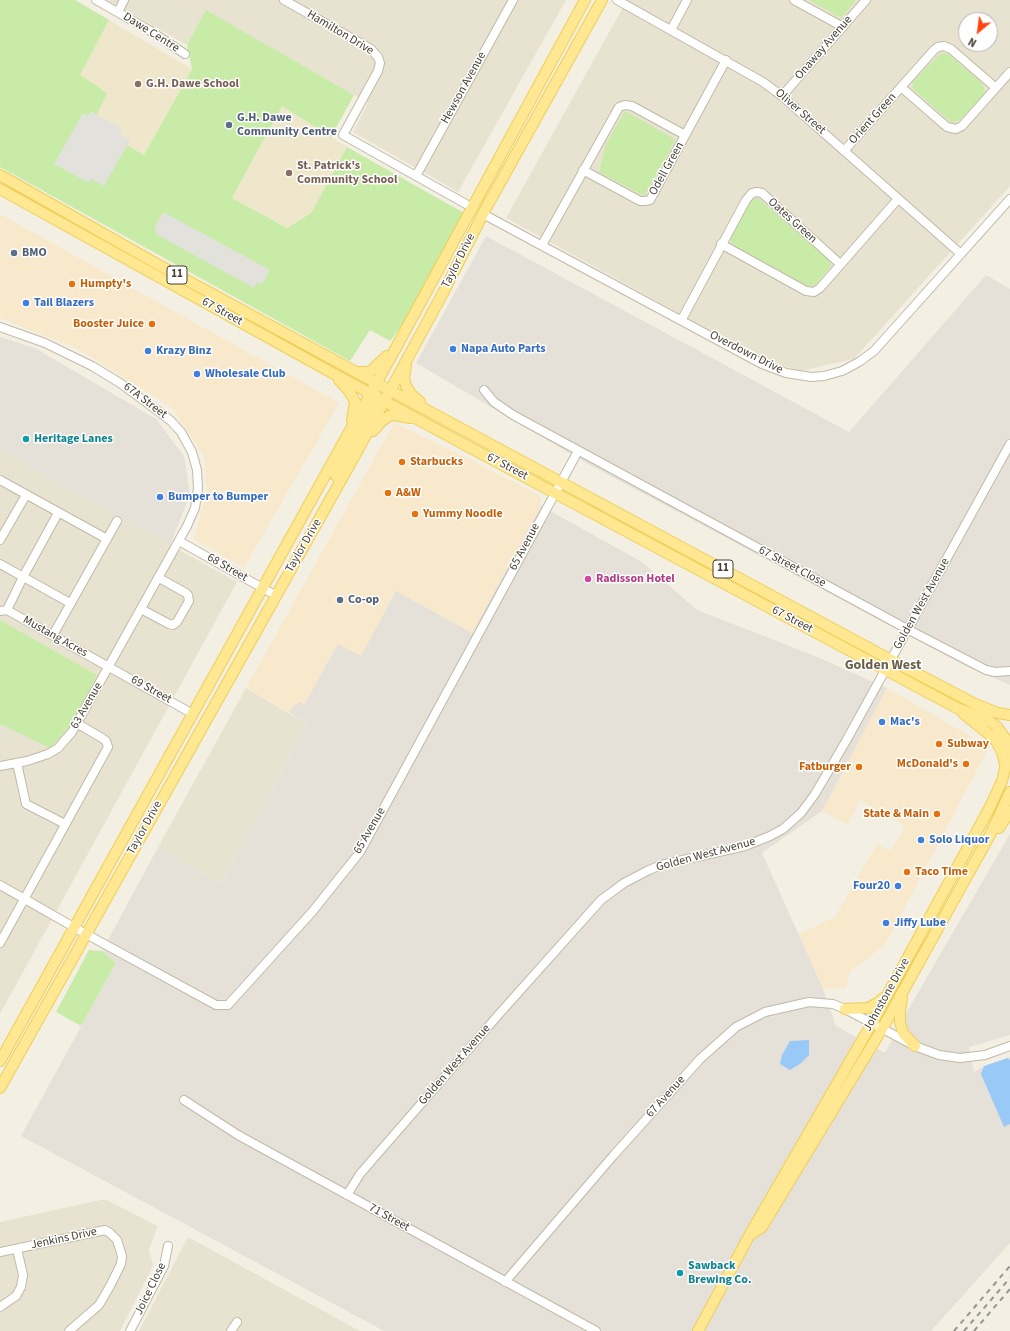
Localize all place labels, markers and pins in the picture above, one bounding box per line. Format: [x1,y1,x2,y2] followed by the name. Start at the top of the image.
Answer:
[146,77,239,91] place label: G.H. Dawe School
[133,79,143,89] marker: G.H. Dawe School
[237,111,337,139] place label: G.H. Dawe Community Centre
[224,120,234,130] marker: G.H. Dawe Community Centre
[297,159,397,187] place label: St. Patrick's Community School
[284,168,294,178] marker: St. Patrick's Community School
[22,246,47,260] place label: BMO
[9,248,19,258] marker: BMO
[80,277,131,291] place label: Humpty's
[67,279,77,289] marker: Humpty's
[34,296,94,310] place label: Tail Blazers
[21,298,31,308] marker: Tail Blazers
[73,317,144,331] place label: Booster Juice
[147,319,157,329] marker: Booster Juice
[461,342,546,356] place label: Napa Auto Parts
[156,344,211,358] place label: Krazy Binz
[448,344,458,354] marker: Napa Auto Parts
[143,346,153,356] marker: Krazy Binz
[205,367,286,381] place label: Wholesale Club
[192,369,202,379] marker: Wholesale Club
[34,432,113,446] place label: Heritage Lanes
[21,434,31,444] marker: Heritage Lanes
[410,455,463,469] place label: Starbucks
[397,457,407,467] marker: Starbucks
[396,486,421,500] place label: A&W
[383,488,393,498] marker: A&W
[168,490,268,504] place label: Bumper to Bumper
[155,492,165,502] marker: Bumper to Bumper
[423,507,503,521] place label: Yummy Noodle
[410,509,420,519] marker: Yummy Noodle
[596,572,675,586] place label: Radisson Hotel
[583,574,593,584] marker: Radisson Hotel
[348,593,379,607] place label: Co-op
[335,595,345,605] marker: Co-op
[890,715,920,729] place label: Mac's
[877,717,887,727] marker: Mac's
[947,737,989,751] place label: Subway
[934,739,944,749] marker: Subway
[897,757,958,771] place label: McDonald's
[961,759,971,769] marker: McDonald's
[799,760,851,774] place label: Fatburger
[854,762,864,772] marker: Fatburger
[863,807,929,821] place label: State & Main
[932,809,942,819] marker: State & Main
[929,833,989,847] place label: Solo Liquor
[916,835,926,845] marker: Solo Liquor
[915,865,968,879] place label: Taco Time
[902,867,912,877] marker: Taco Time
[853,879,890,893] place label: Four20
[893,881,903,891] marker: Four20
[894,916,946,930] place label: Jiffy Lube
[881,918,891,928] marker: Jiffy Lube
[688,1259,751,1287] place label: Sawback Brewing Co.
[675,1268,685,1278] marker: Sawback Brewing Co.

